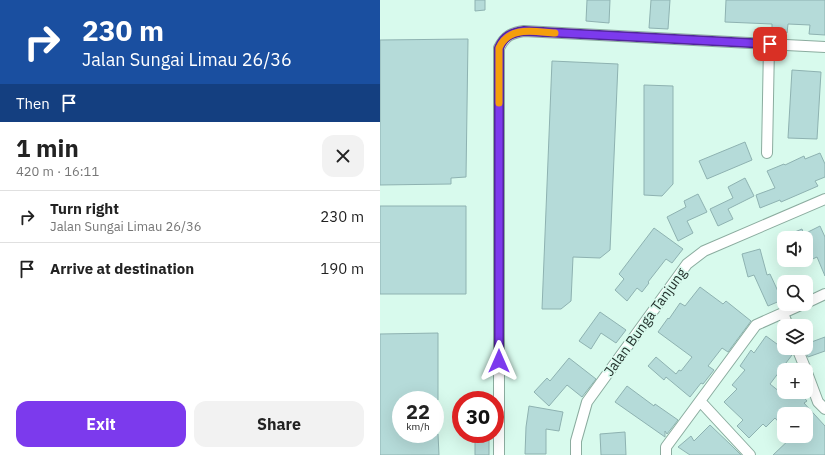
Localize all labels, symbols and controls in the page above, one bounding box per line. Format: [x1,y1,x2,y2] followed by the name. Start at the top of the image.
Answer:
[82,12,164,49] text: 230 m
[16,16,68,68] icon: right
[753,27,787,61] pin
[759,33,781,55] icon: arrive
[82,48,292,71] text: Jalan Sungai Limau 26/36
[58,92,80,114] icon: arrive
[16,94,50,113] text: Then
[16,132,79,164] text: 1 min
[322,135,364,177] button: close
[16,163,99,180] text: 420 m · 16:11
[50,199,119,218] text: Turn right
[16,206,38,228] icon: right
[320,207,364,226] text: 230 m
[50,218,202,235] text: Jalan Sungai Limau 26/36
[777,231,813,443] map controls
[777,231,813,267] button: sound
[16,258,38,280] icon: arrive
[50,259,194,278] text: Arrive at destination
[320,259,364,278] text: 190 m
[600,264,691,380] street label: Jalan Bunga Tanjung
[777,275,813,311] button: search
[777,319,813,355] button: layers
[478,340,520,382] position arrow
[777,363,813,399] button: +
[452,391,504,443] speed limit sign: 30
[406,398,430,425] text: 22
[16,401,186,447] button: Exit
[194,401,364,447] button: Share
[777,407,813,443] button: −
[406,420,430,433] text: km/h

